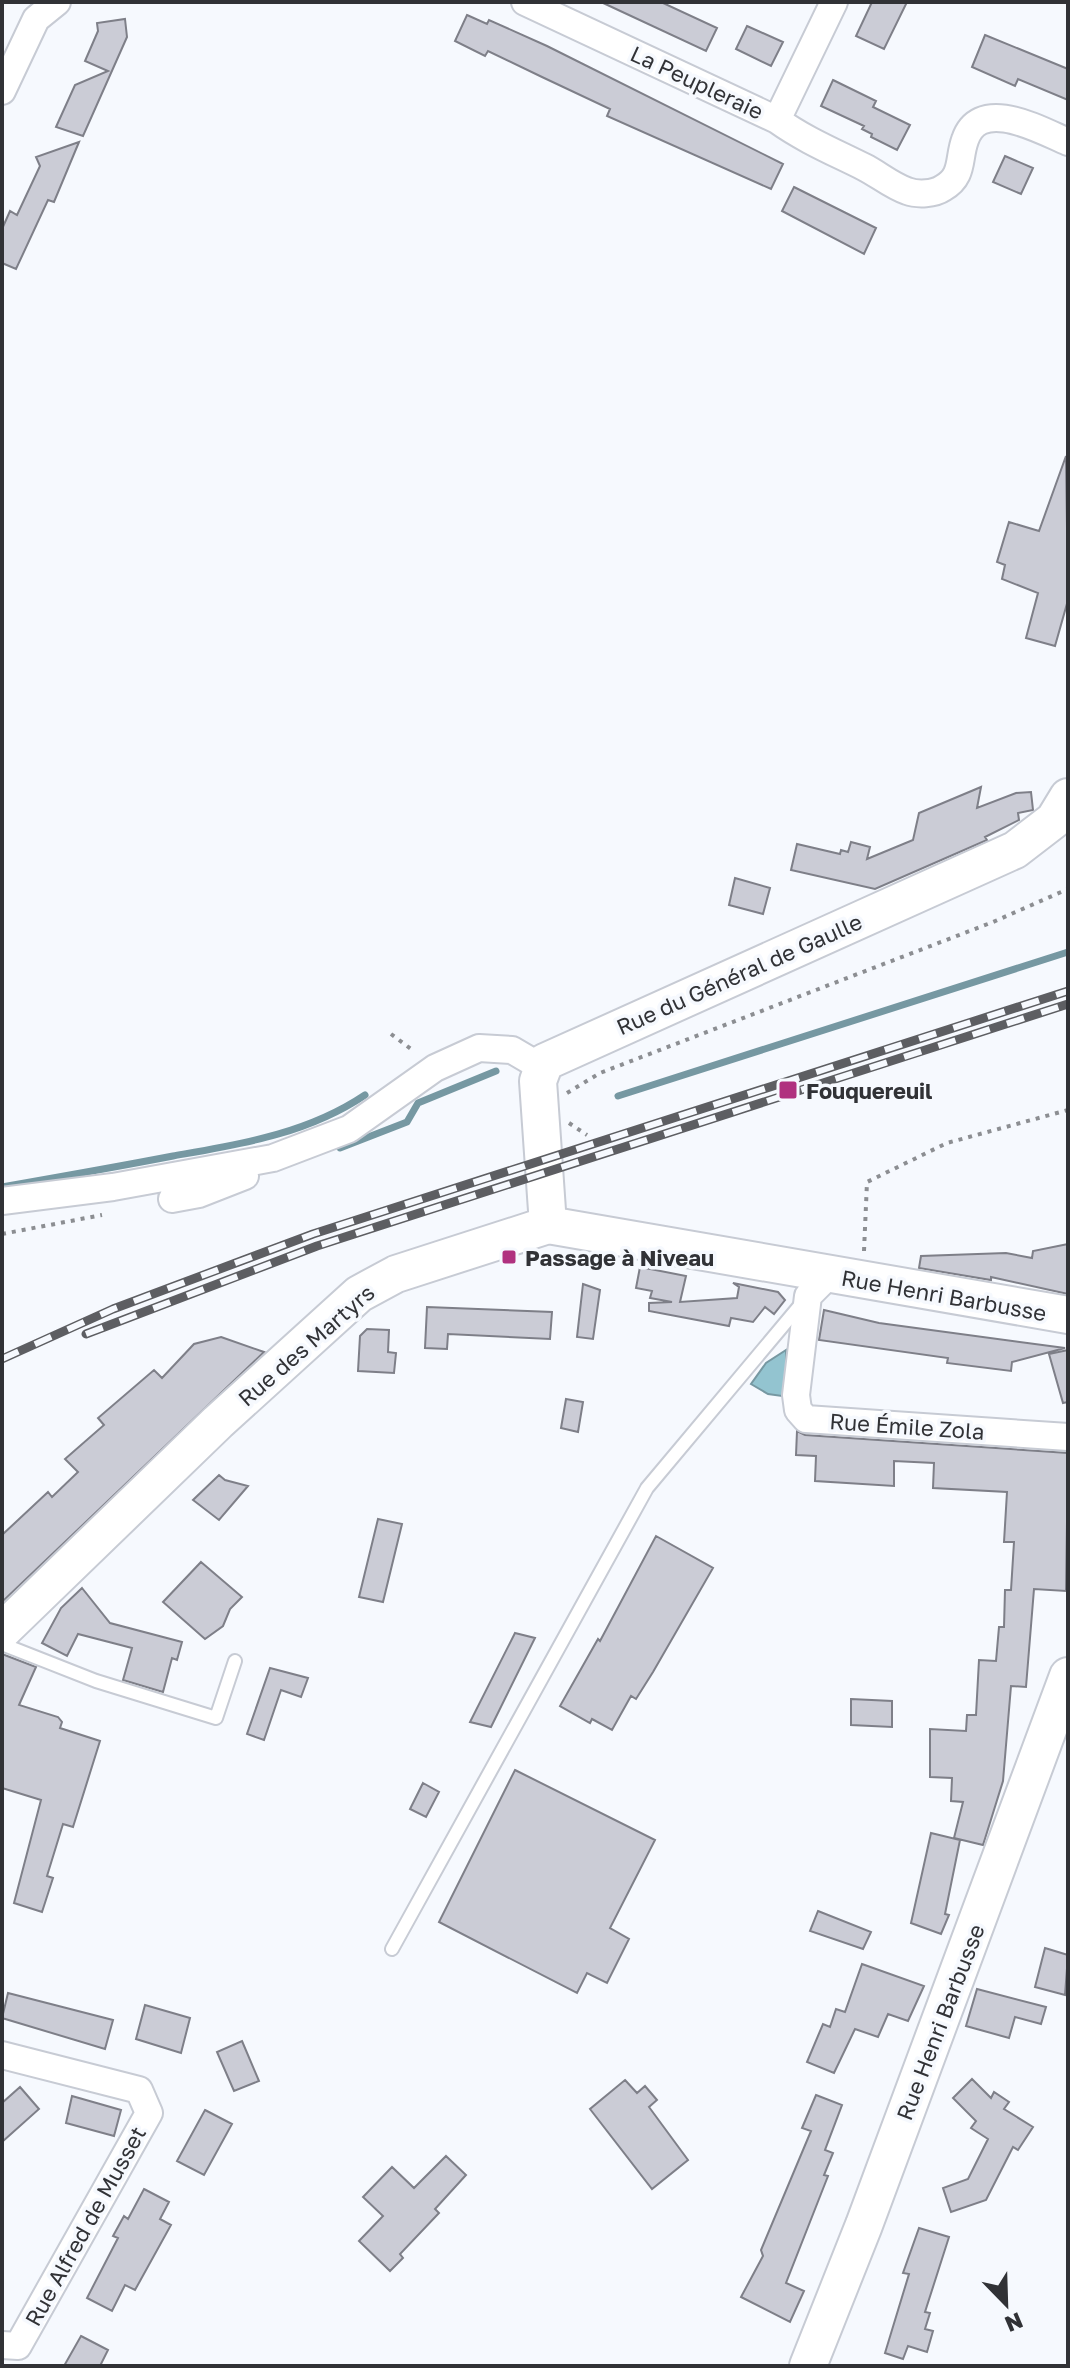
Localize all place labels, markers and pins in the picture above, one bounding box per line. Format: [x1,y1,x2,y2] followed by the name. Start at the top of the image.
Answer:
[806,1077,933,1104] place label: Fouquereuil
[777,1079,799,1101] marker: Fouquereuil
[525,1244,714,1271] place label: Passage à Niveau
[500,1248,518,1266] marker: Passage à Niveau

